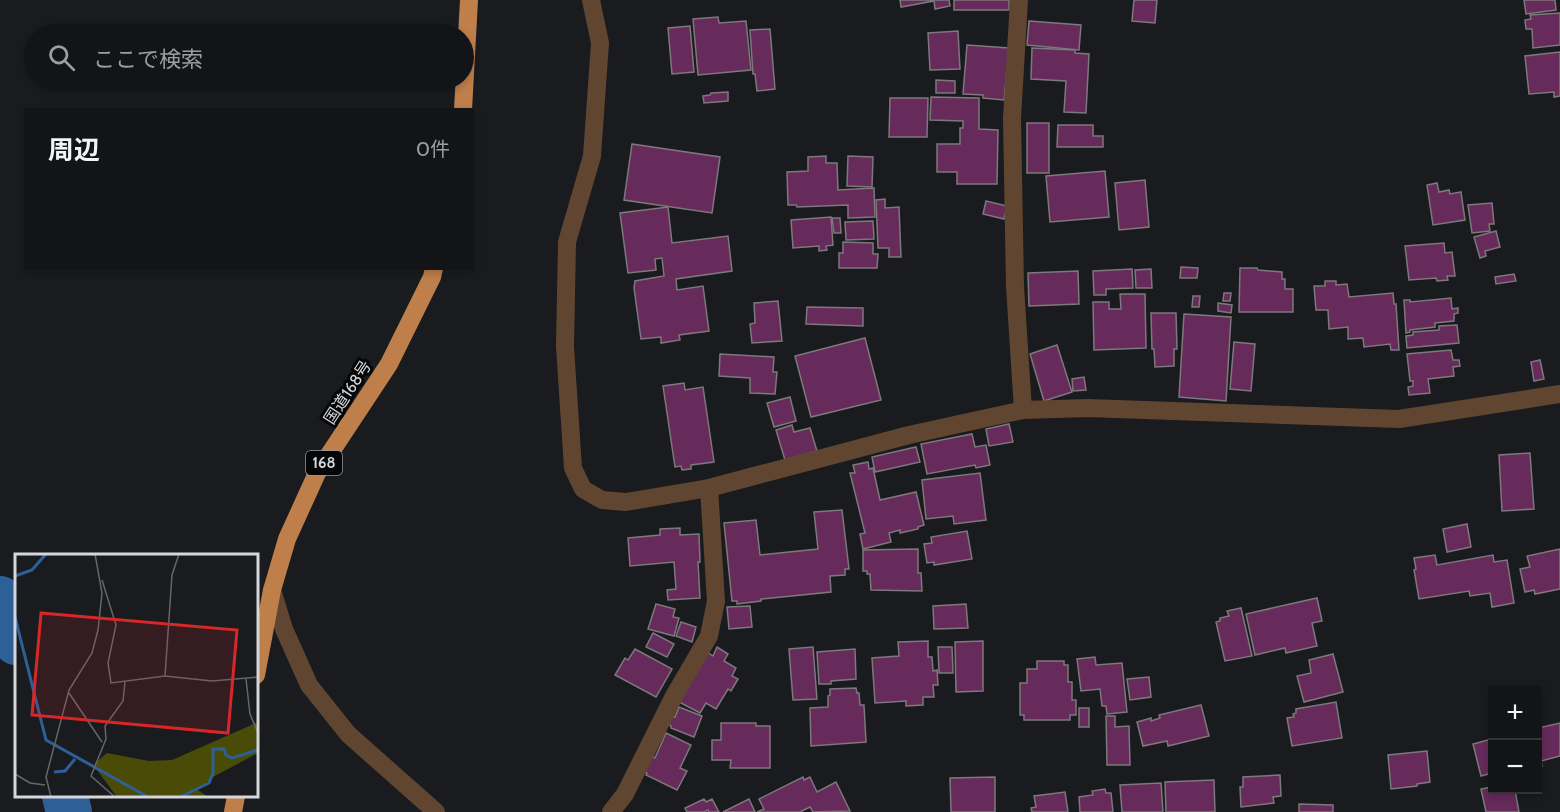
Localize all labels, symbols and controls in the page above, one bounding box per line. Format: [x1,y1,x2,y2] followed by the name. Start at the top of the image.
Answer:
[24,24,474,90] search box
[45,41,78,74] icon: search
[93,46,203,73] text: ここで検索
[48,134,100,166] text: 周辺
[416,137,450,161] text: 0件
[320,357,375,428] street label: 国道168号
[306,451,342,475] road number: 168
[15,554,258,797] inset map
[1488,686,1542,794] map controls
[1488,686,1542,740] button: +
[1488,740,1542,794] button: −

